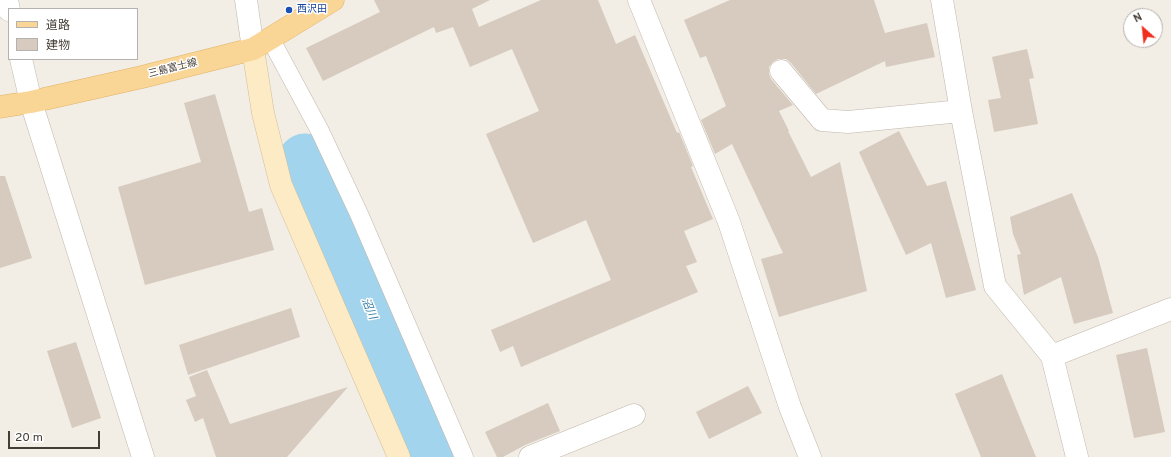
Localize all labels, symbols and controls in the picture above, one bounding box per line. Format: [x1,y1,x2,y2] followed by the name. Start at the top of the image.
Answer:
[297,4,327,16] place label: 西沢田
[284,5,294,15] marker: 西沢田
[8,8,138,60] legend
[1123,8,1163,48] north arrow
[1131,10,1145,26] text: N
[46,18,70,34] text: 道路
[46,38,70,54] text: 建物
[147,57,199,81] street label: 三島富士線
[358,296,378,322] water label: 沼川
[10,423,102,449] scale bar
[15,430,43,446] text: 20 m

